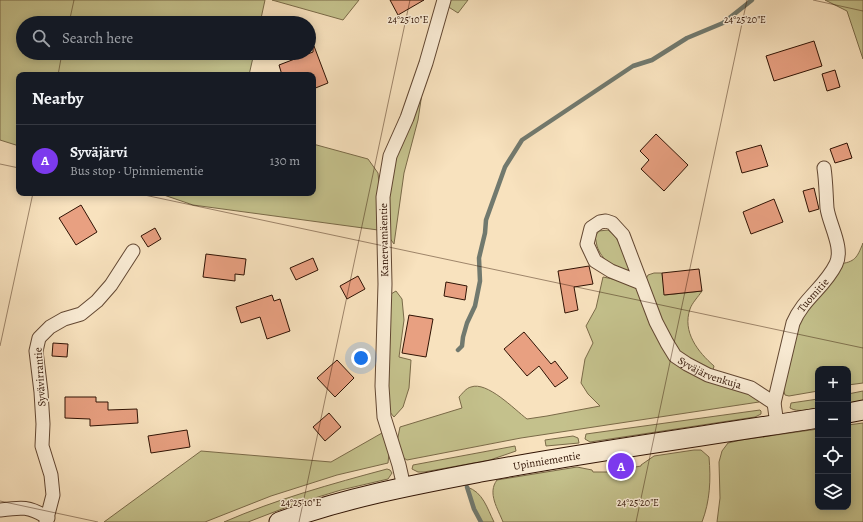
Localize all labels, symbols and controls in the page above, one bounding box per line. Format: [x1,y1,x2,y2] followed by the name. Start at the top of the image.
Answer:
[388,13,428,26] text: 24°25'10"E
[724,13,766,26] text: 24°25'20"E
[16,16,316,60] search box
[30,27,52,49] icon: search
[62,28,133,48] text: Search here
[32,87,83,110] text: Nearby
[70,142,128,162] text: Syväjärvi
[41,152,49,169] text: A
[270,152,300,169] text: 130 m
[70,162,204,179] text: Bus stop · Upinniementie
[376,203,392,277] street label: Kanervamäentie
[794,275,832,315] street label: Tuomitie
[30,347,50,407] street label: Syvävirrantie
[351,348,371,368] your location
[675,353,744,392] street label: Syväjärvenkuja
[815,366,851,510] map controls
[815,366,851,402] button: +
[815,402,851,438] button: −
[815,438,851,474] button: locate
[512,447,582,474] street label: Upinniementie
[608,451,634,481] pin: A
[815,474,851,510] button: layers
[281,496,321,509] text: 24°25'10"E
[617,496,659,509] text: 24°25'20"E

